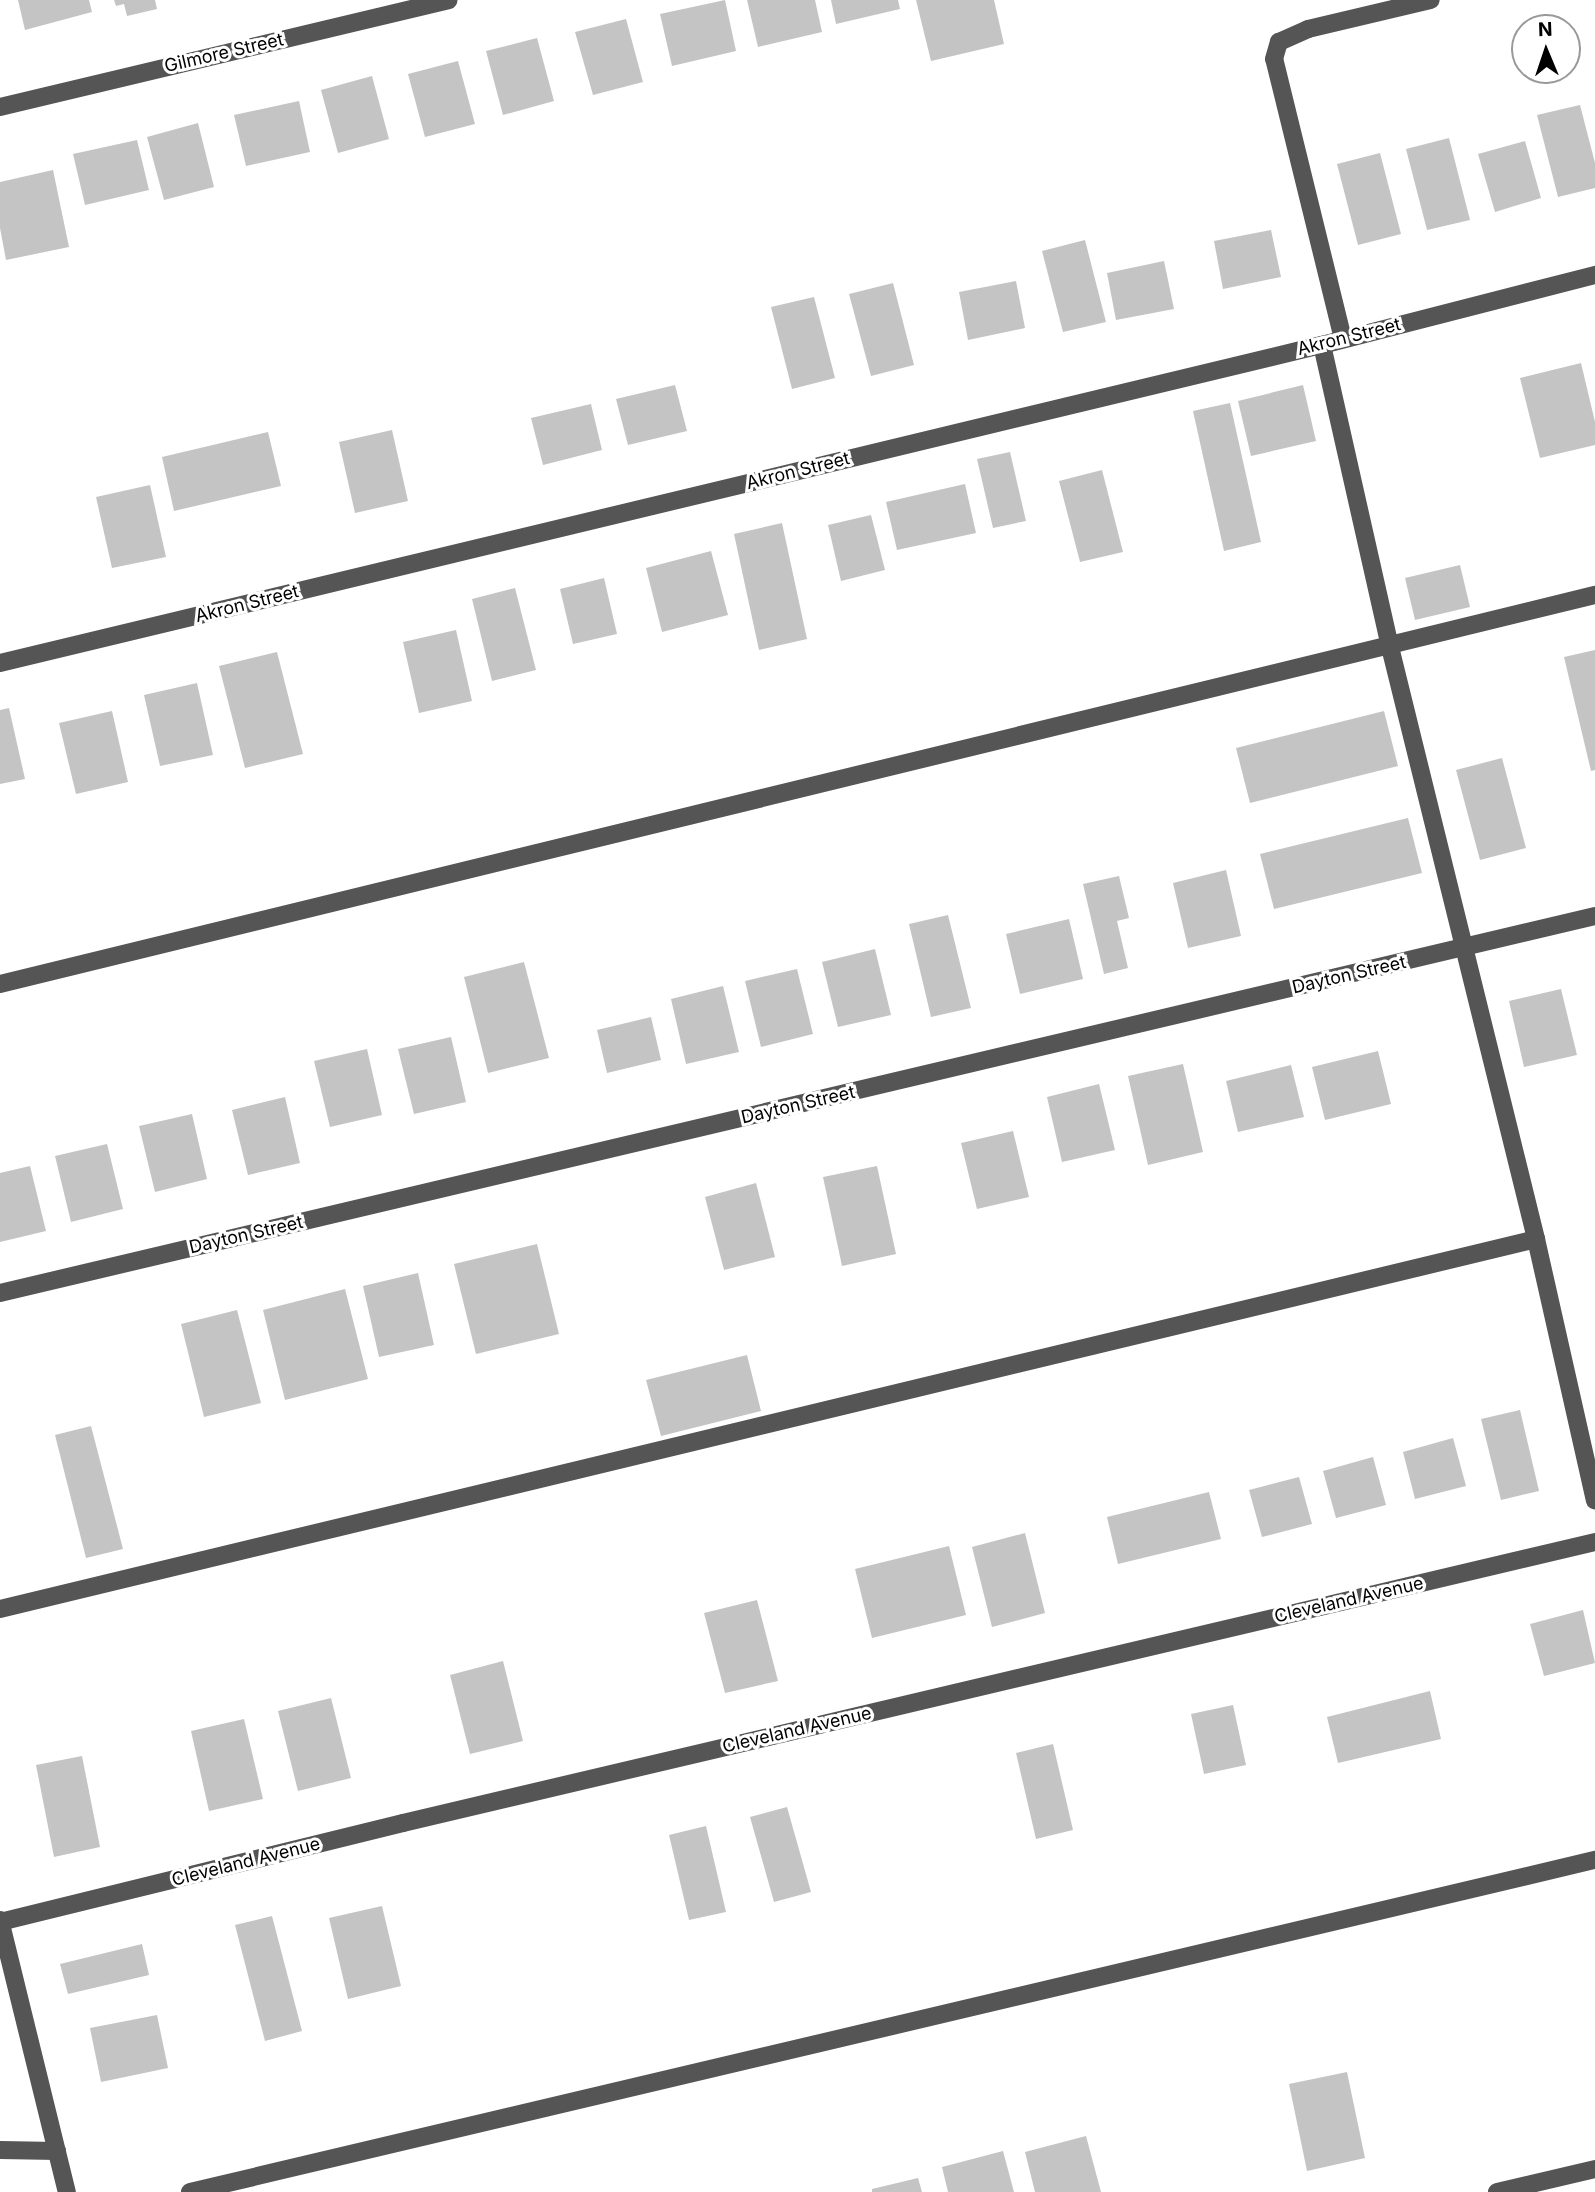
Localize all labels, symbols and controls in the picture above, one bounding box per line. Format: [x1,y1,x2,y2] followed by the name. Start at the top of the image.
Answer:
[1511,14,1581,84] north arrow
[1538,18,1553,41] text: N
[162,29,286,77] street label: Gilmore Street
[1295,314,1403,360] street label: Akron Street
[744,448,852,494] street label: Akron Street
[193,581,301,627] street label: Akron Street
[1290,951,1408,999] street label: Dayton Street
[739,1081,857,1129] street label: Dayton Street
[187,1211,305,1259] street label: Dayton Street
[1272,1572,1426,1628] street label: Cleveland Avenue
[720,1702,874,1758] street label: Cleveland Avenue
[169,1833,323,1891] street label: Cleveland Avenue

